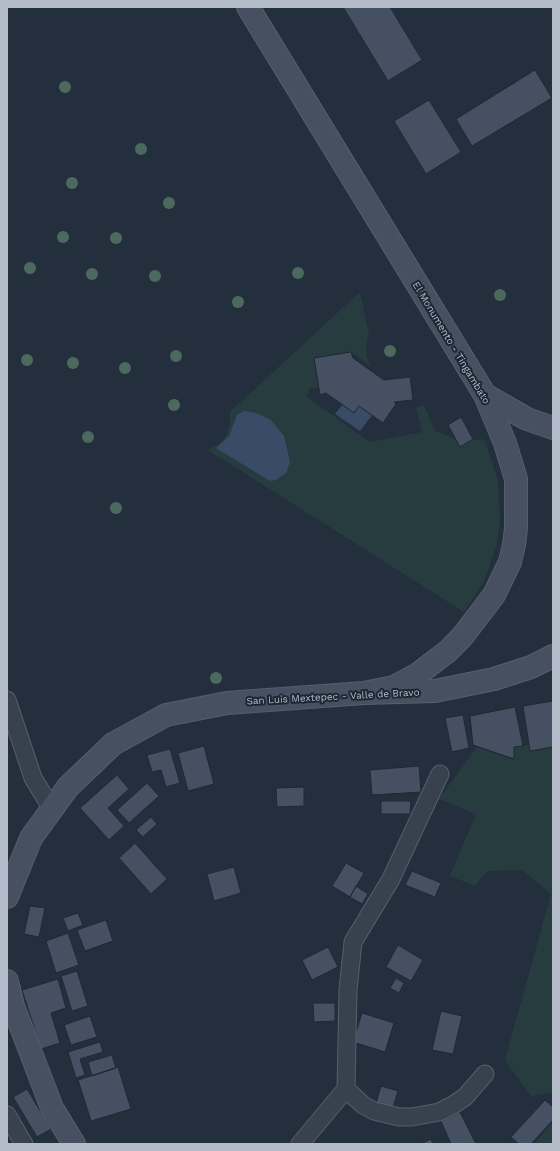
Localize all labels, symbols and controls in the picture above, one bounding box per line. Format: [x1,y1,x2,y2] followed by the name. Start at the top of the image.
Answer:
[410,280,492,406] street label: El Monumento - Tingambato
[246,686,420,708] street label: San Luis Mextepec - Valle de Bravo

